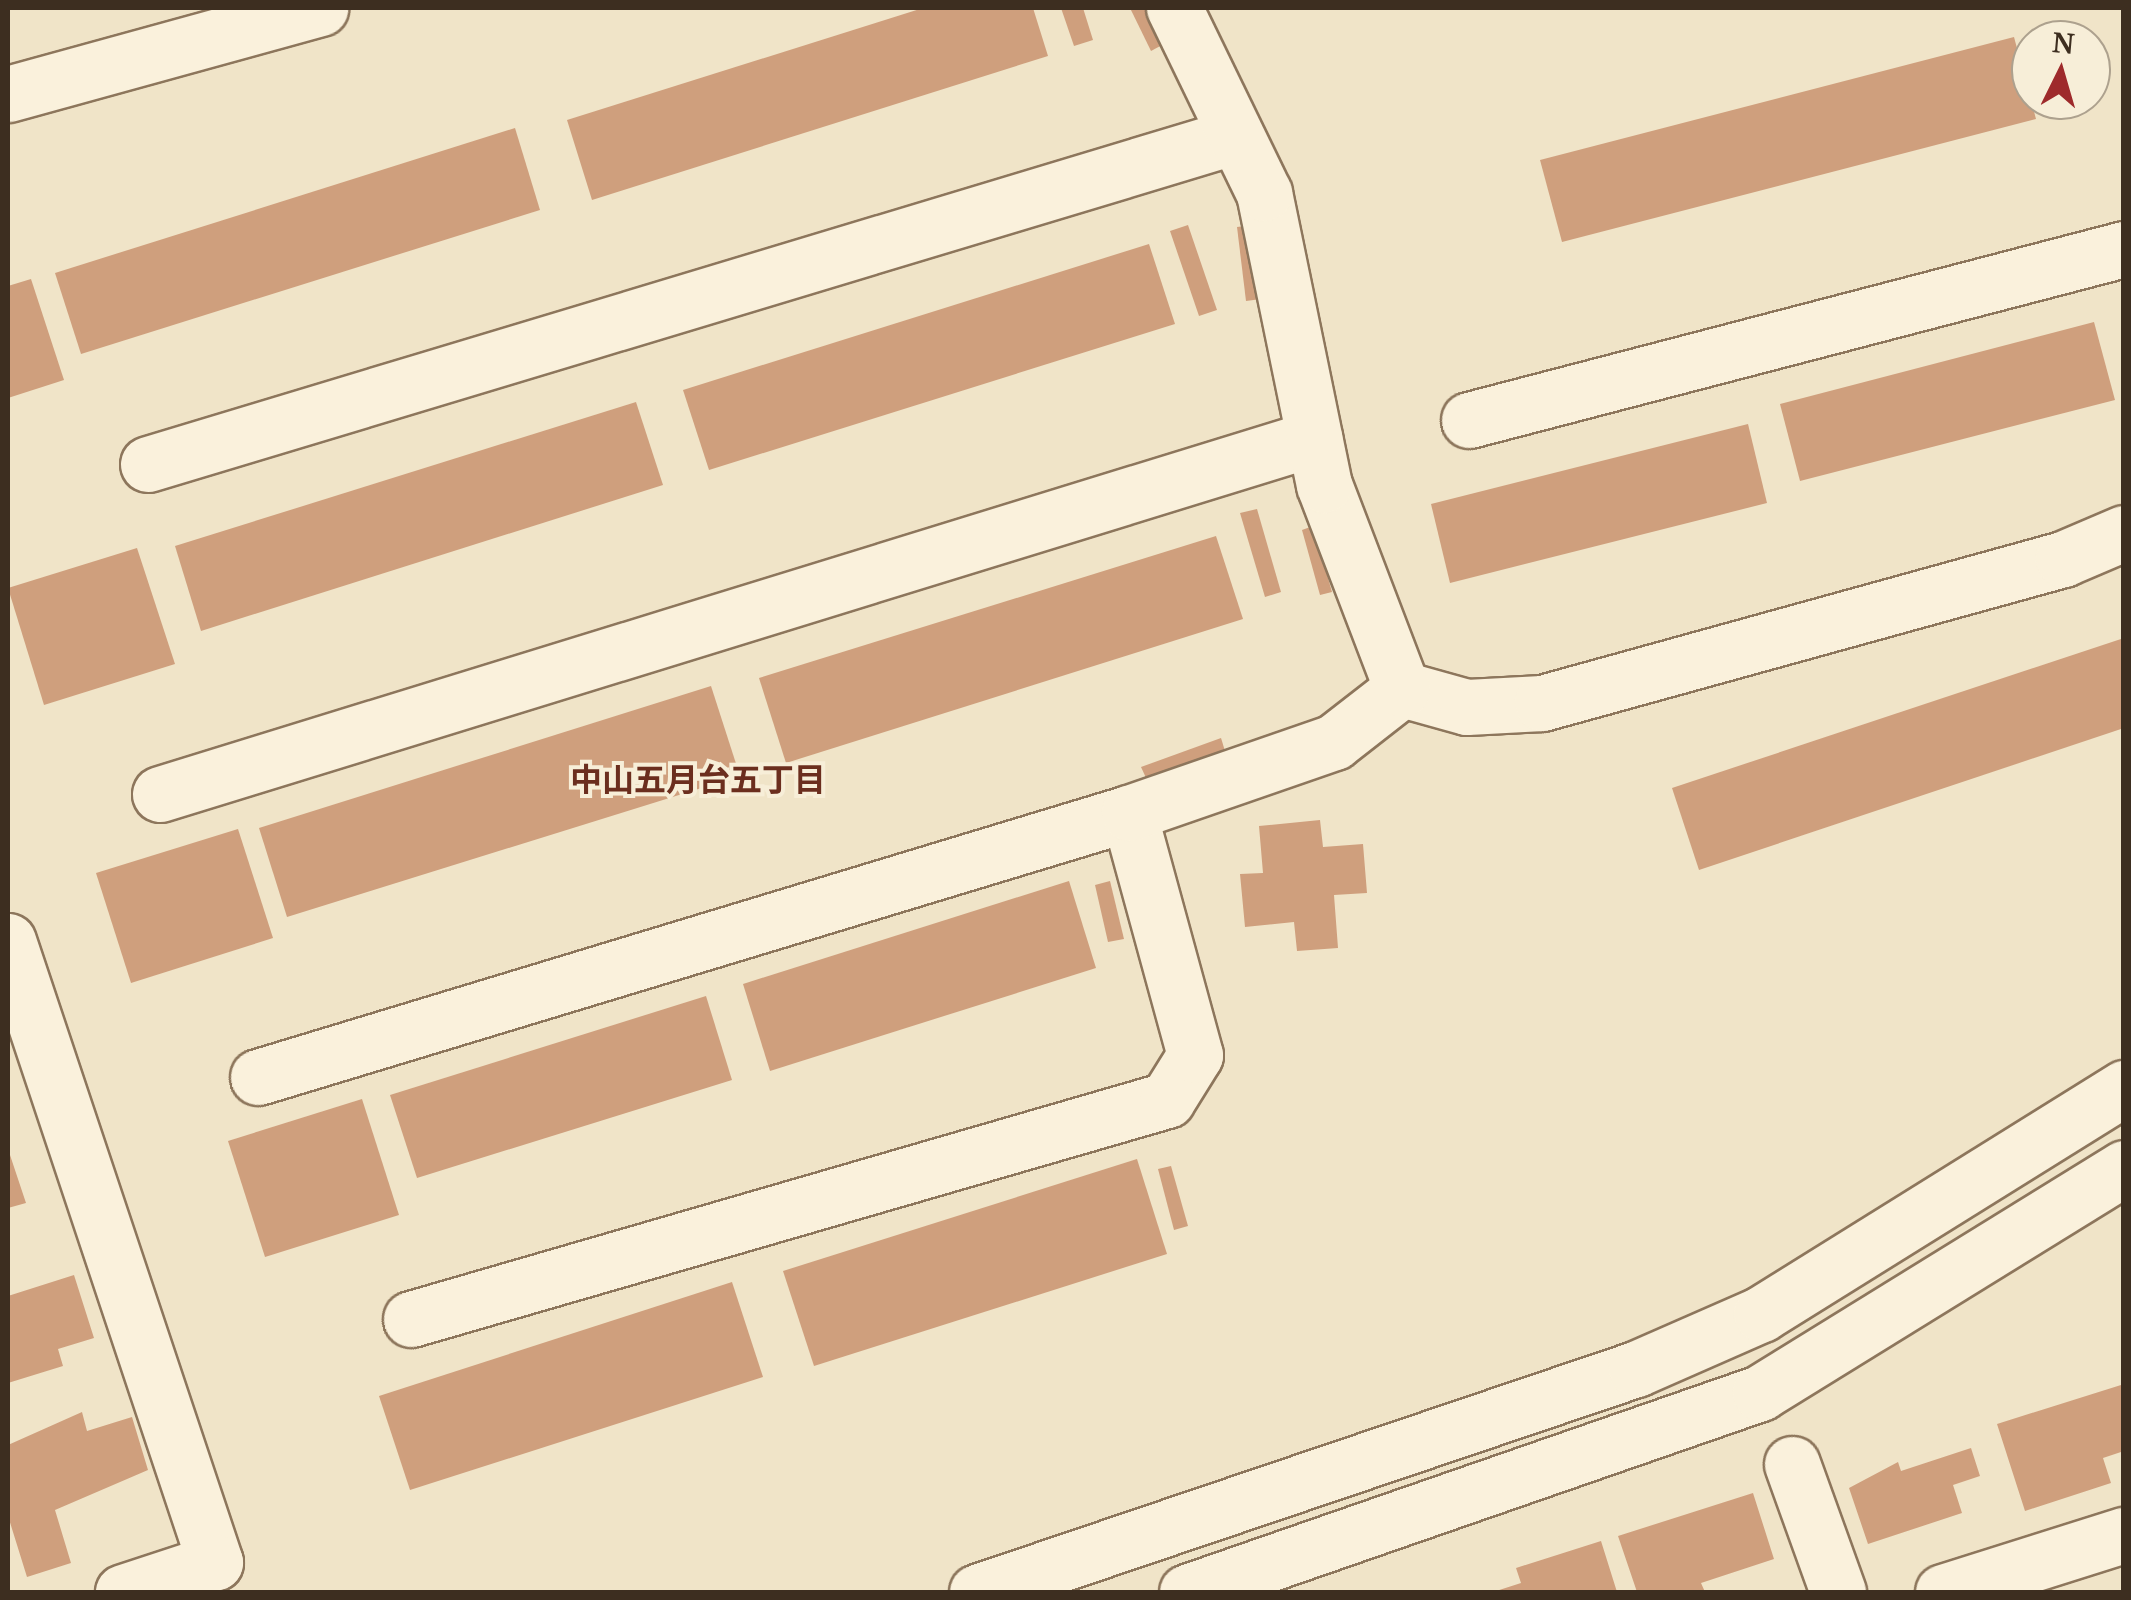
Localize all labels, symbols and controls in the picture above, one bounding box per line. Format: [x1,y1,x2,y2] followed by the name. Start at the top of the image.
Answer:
[2011,20,2111,120] north arrow
[2051,22,2076,62] text: N
[570,760,826,798] district label: 中山五月台五丁目

